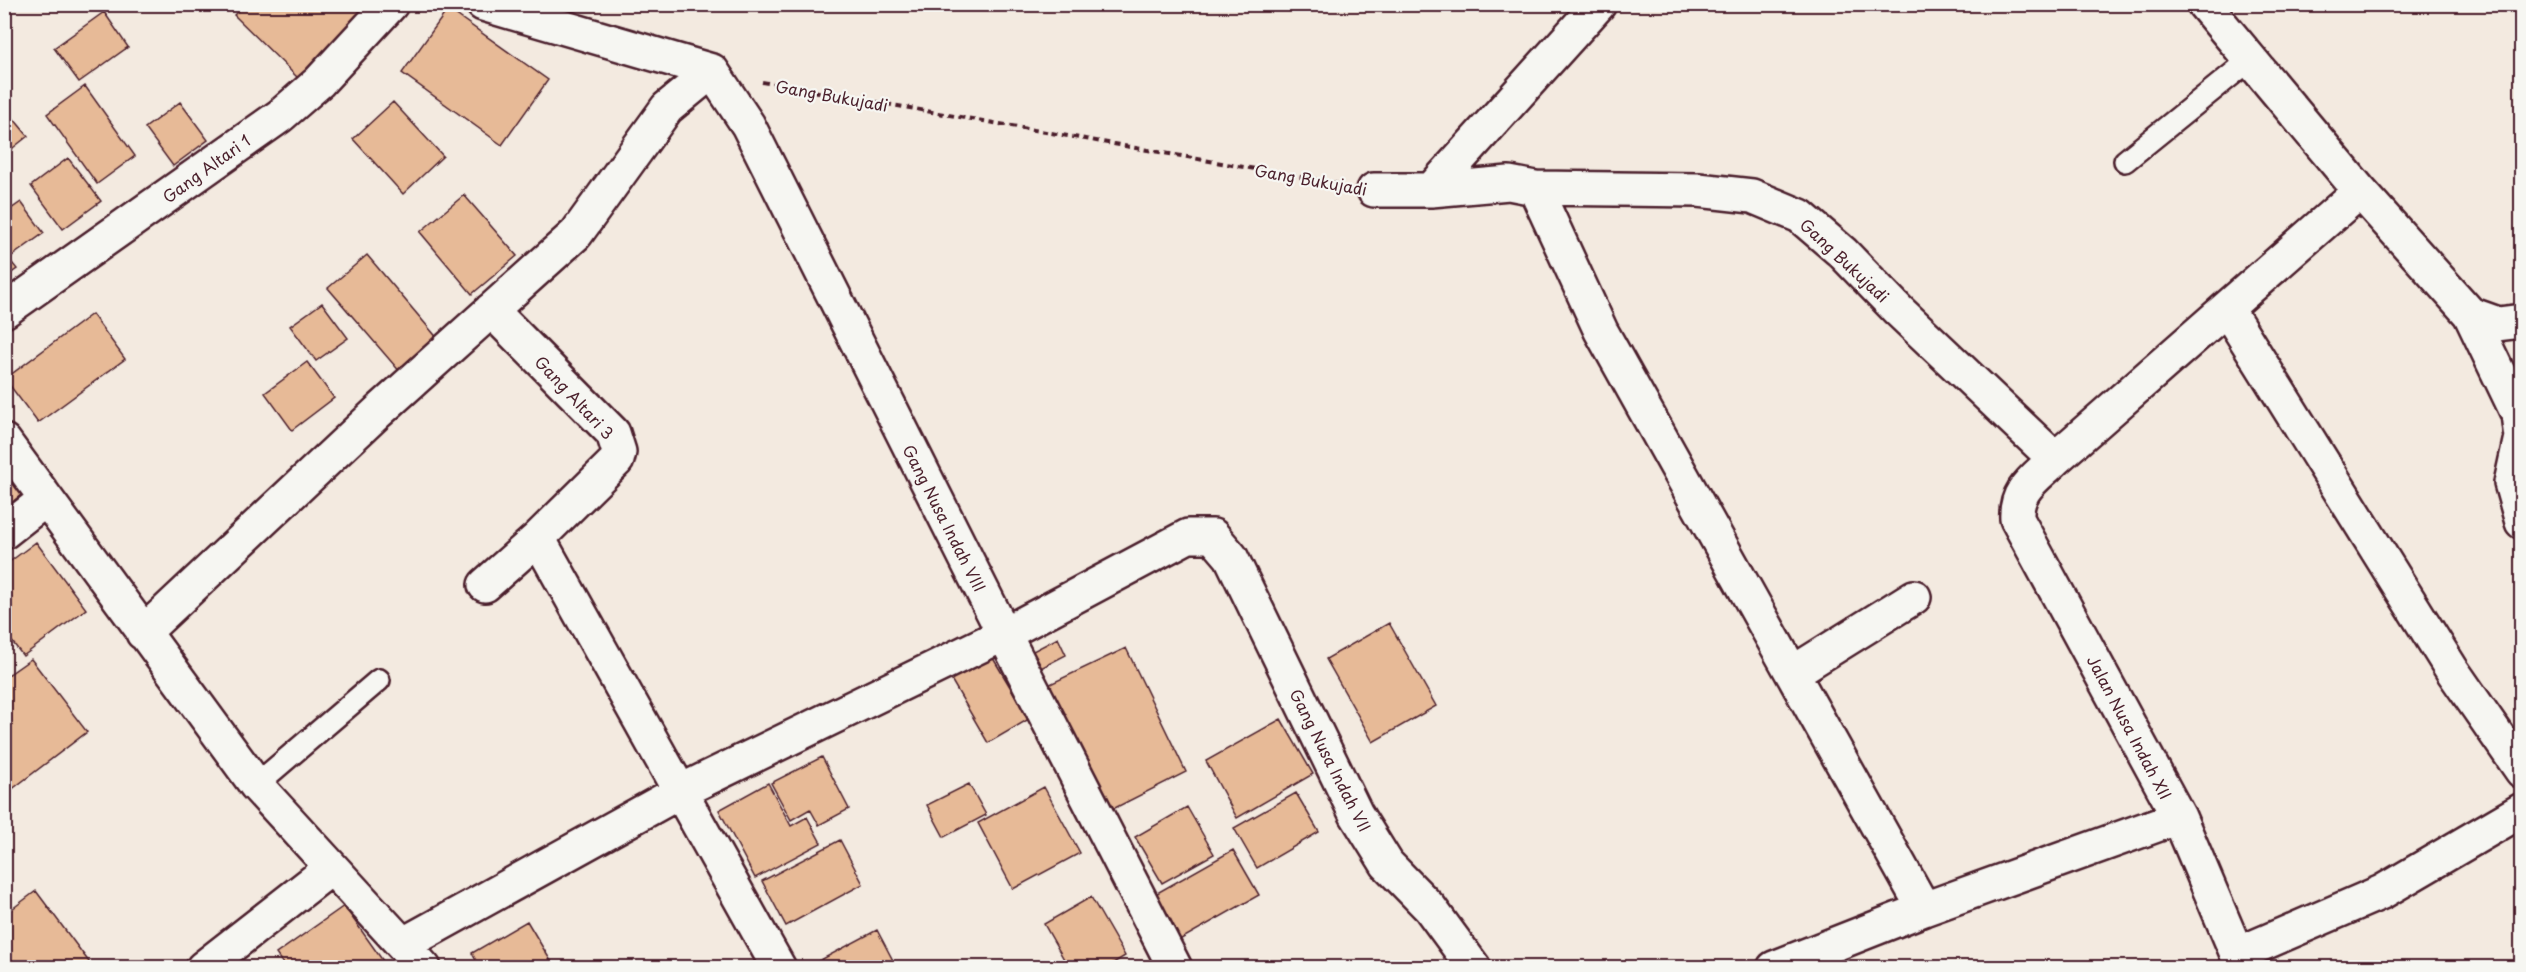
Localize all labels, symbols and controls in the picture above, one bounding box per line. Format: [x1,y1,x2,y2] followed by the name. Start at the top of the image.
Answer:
[774,73,890,117] street label: Gang Bukujadi
[157,128,255,208] street label: Gang Altari 1
[1253,157,1369,201] street label: Gang Bukujadi
[1795,212,1895,308] street label: Gang Bukujadi
[530,350,620,444] street label: Gang Altari 3
[897,440,993,596] street label: Gang Nusa Indah VIII
[2082,651,2178,803] street label: Jalan Nusa Indah XII
[1285,684,1377,836] street label: Gang Nusa Indah VII

